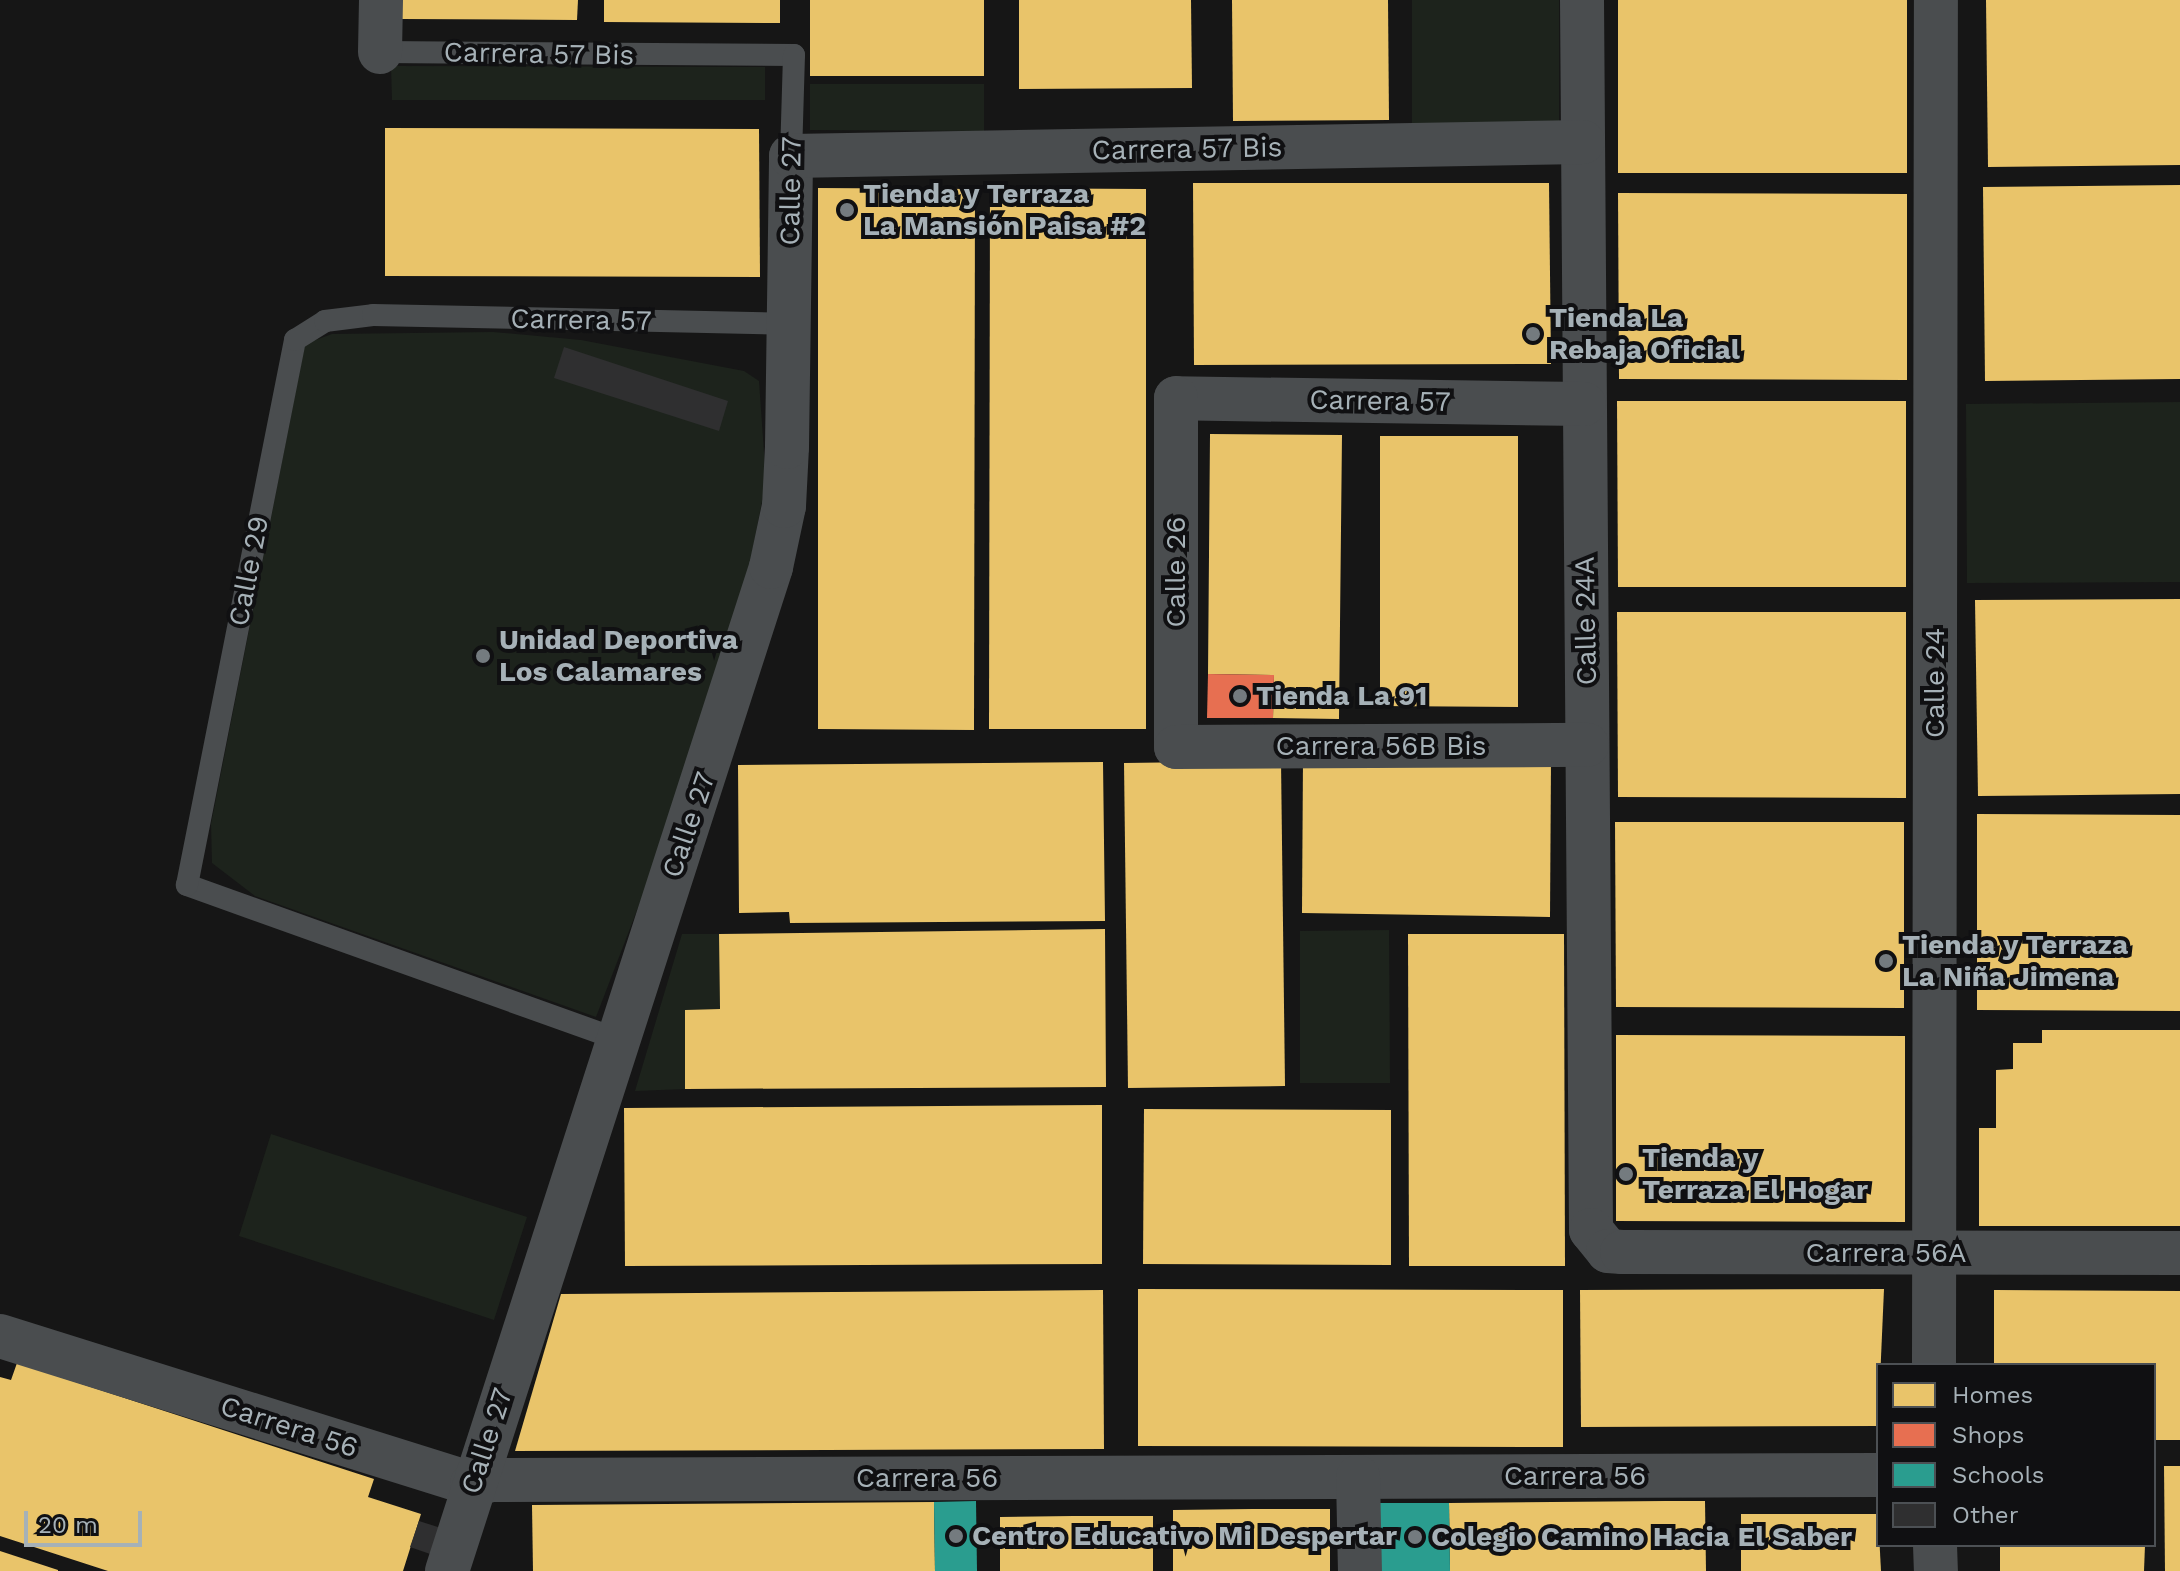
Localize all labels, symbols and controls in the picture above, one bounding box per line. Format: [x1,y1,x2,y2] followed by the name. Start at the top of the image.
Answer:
[443,36,635,72] street label: Carrera 57 Bis
[1091,131,1283,167] street label: Carrera 57 Bis
[773,136,809,246] street label: Calle 27
[863,177,1146,243] place label: Tienda y Terraza La Mansión Paisa #2
[838,201,856,219] marker: Tienda y Terraza La Mansión Paisa #2
[1549,301,1740,367] place label: Tienda La Rebaja Oficial
[510,302,652,338] street label: Carrera 57
[1524,325,1542,343] marker: Tienda La Rebaja Oficial
[1309,383,1451,419] street label: Carrera 57
[222,513,276,629] street label: Calle 29
[1159,516,1193,628] street label: Calle 26
[1568,556,1604,686] street label: Calle 24A
[499,623,738,689] place label: Unidad Deportiva Los Calamares
[1918,628,1952,738] street label: Calle 24
[474,647,492,665] marker: Unidad Deportiva Los Calamares
[1256,679,1428,713] place label: Tienda La 91
[1231,687,1249,705] marker: Tienda La 91
[1275,729,1487,763] street label: Carrera 56B Bis
[655,768,723,882] street label: Calle 27
[1902,928,2130,994] place label: Tienda y Terraza La Niña Jimena
[1877,952,1895,970] marker: Tienda y Terraza La Niña Jimena
[1642,1141,1869,1207] place label: Tienda y Terraza El Hogar
[1617,1165,1635,1183] marker: Tienda y Terraza El Hogar
[1805,1236,1967,1270] street label: Carrera 56A
[1876,1363,2156,1547] legend
[1952,1381,2033,1409] text: Homes
[454,1384,520,1498] street label: Calle 27
[216,1389,362,1465] street label: Carrera 56
[1952,1421,2024,1449] text: Shops
[1503,1459,1647,1493] street label: Carrera 56
[855,1461,999,1495] street label: Carrera 56
[1952,1461,2044,1489] text: Schools
[28,1495,146,1545] scale bar
[1952,1501,2019,1529] text: Other
[38,1511,98,1539] text: 20 m
[972,1519,1397,1553] place label: Centro Educativo Mi Despertar
[1431,1520,1853,1554] place label: Colegio Camino Hacia El Saber
[947,1527,965,1545] marker: Centro Educativo Mi Despertar
[1406,1528,1424,1546] marker: Colegio Camino Hacia El Saber

